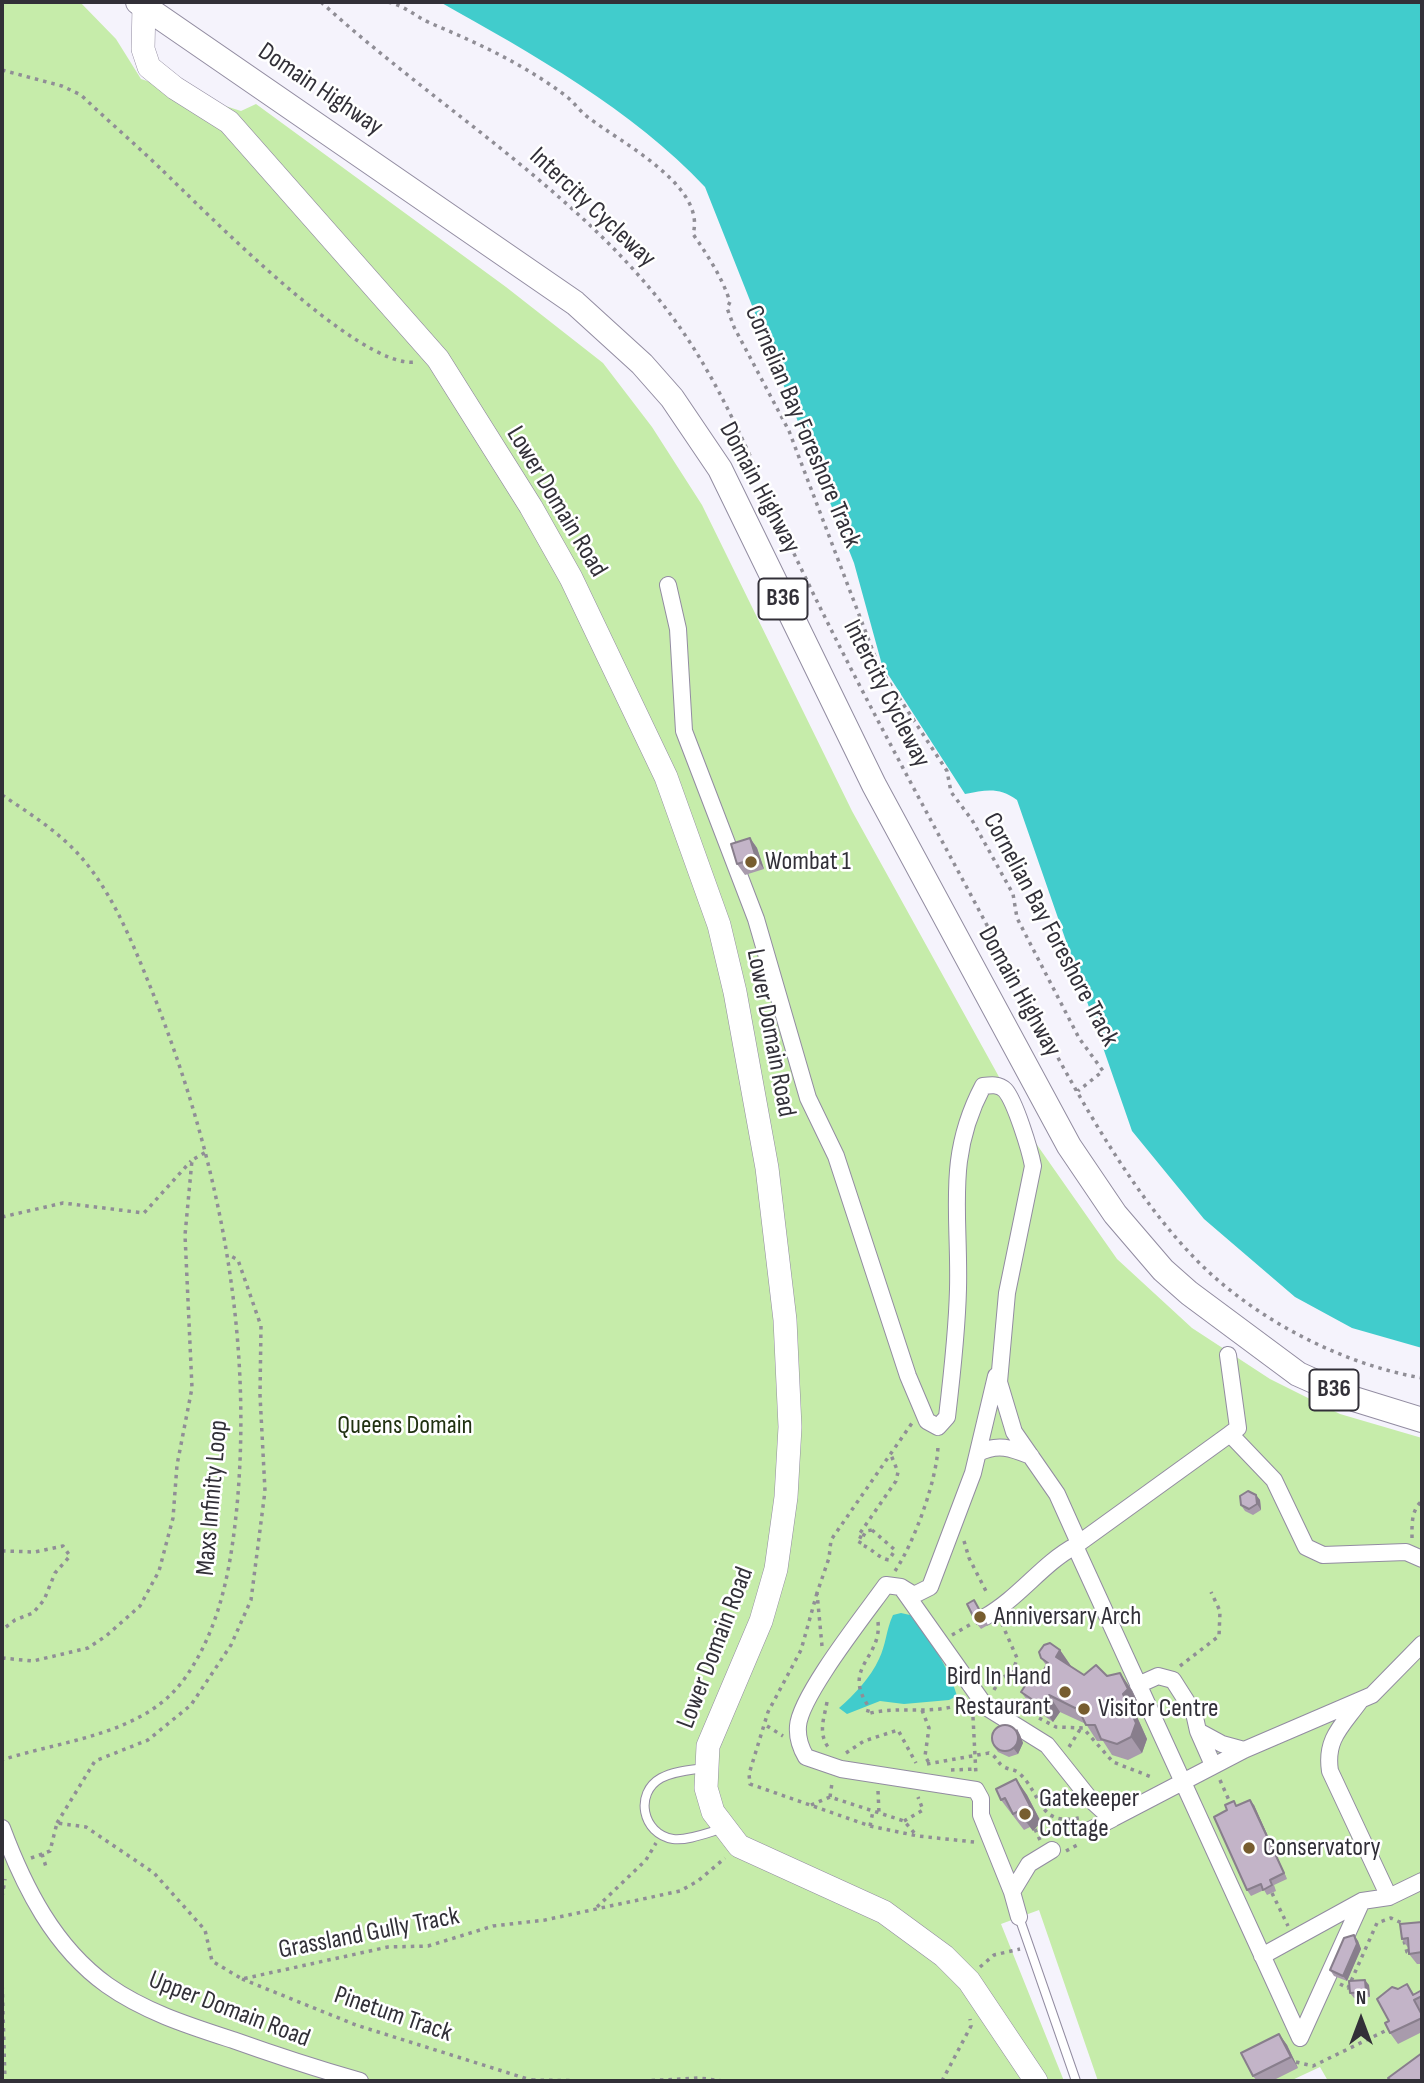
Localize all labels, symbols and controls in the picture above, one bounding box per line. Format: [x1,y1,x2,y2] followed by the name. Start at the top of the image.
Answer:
[252,37,388,143] street label: Domain Highway
[522,142,662,274] street label: Intercity Cycleway
[737,301,867,553] street label: Cornelian Bay Foreshore Track
[711,417,807,559] street label: Domain Highway
[499,421,613,583] street label: Lower Domain Road
[758,578,808,620] road number: B36
[835,615,937,773] street label: Intercity Cycleway
[975,808,1125,1052] street label: Cornelian Bay Foreshore Track
[765,846,851,878] place label: Wombat 1
[743,854,759,870] marker: Wombat 1
[970,921,1068,1063] street label: Domain Highway
[738,946,802,1120] street label: Lower Domain Road
[1310,1370,1358,1410] road number: B36
[337,1410,473,1442] park label: Queens Domain
[191,1419,235,1577] street label: Maxs Infinity Loop
[671,1563,761,1733] street label: Lower Domain Road
[994,1601,1141,1633] place label: Anniversary Arch
[972,1609,988,1625] marker: Anniversary Arch
[947,1661,1051,1722] place label: Bird In Hand Restaurant
[1057,1684,1073,1700] marker: Bird In Hand Restaurant
[1098,1693,1218,1725] place label: Visitor Centre
[1076,1701,1092,1717] marker: Visitor Centre
[1039,1783,1139,1844] place label: Gatekeeper Cottage
[1017,1806,1033,1822] marker: Gatekeeper Cottage
[1263,1832,1381,1864] place label: Conservatory
[1241,1840,1257,1856] marker: Conservatory
[276,1901,462,1967] street label: Grassland Gully Track
[144,1965,314,2055] street label: Upper Domain Road
[330,1980,456,2050] street label: Pinetum Track
[1326,1985,1396,2055] north arrow
[1356,1987,1366,2010] text: N

